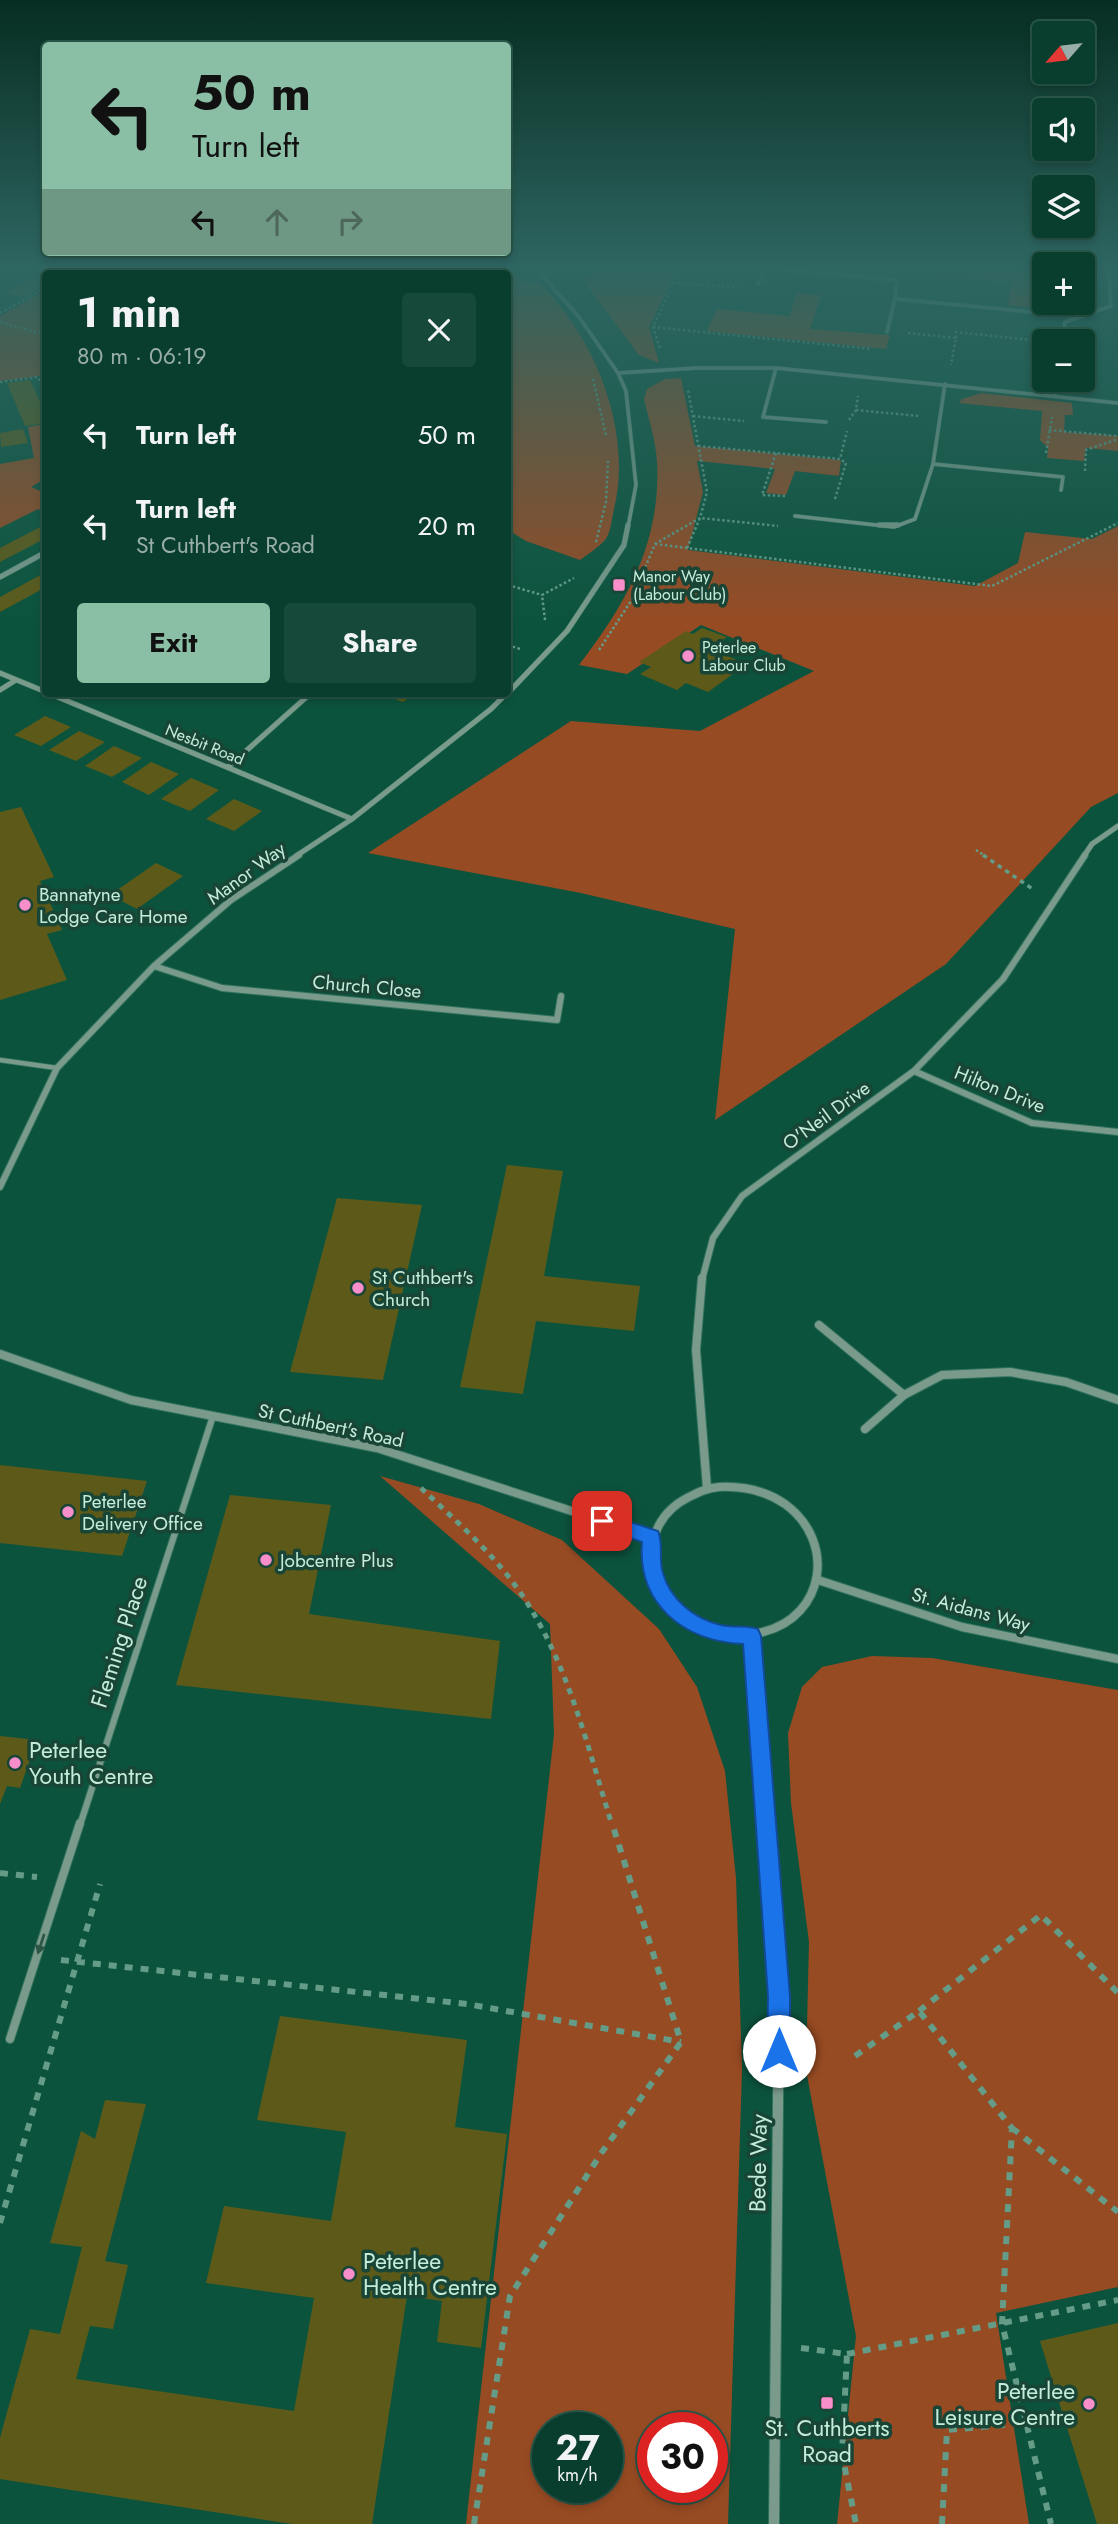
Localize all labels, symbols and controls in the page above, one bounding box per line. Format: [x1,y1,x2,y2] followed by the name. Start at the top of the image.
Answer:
[1032,21,1096,84] north arrow
[1032,21,1095,392] map controls
[192,58,311,128] text: 50 m
[77,70,168,161] icon: left
[1032,98,1095,161] button: sound
[192,123,299,169] text: Turn left
[1032,175,1095,238] button: layers
[185,203,223,241] icon: left
[258,203,296,241] icon: ahead
[331,203,369,241] icon: right
[1032,252,1095,315] button: +
[77,282,181,343] text: 1 min
[402,293,476,367] button: close
[1032,329,1095,392] button: −
[77,339,206,373] text: 80 m · 06:19
[77,416,115,454] icon: left
[136,416,236,454] text: Turn left
[418,416,476,454] text: 50 m
[136,490,236,528] text: Turn left
[77,507,115,545] icon: left
[418,507,476,545] text: 20 m
[136,528,315,562] text: St Cuthbert's Road
[633,565,727,606] place label: Manor Way (Labour Club)
[611,577,627,593] marker: Manor Way (Labour Club)
[77,603,270,683] button: Exit
[284,603,476,683] button: Share
[702,636,786,677] place label: Peterlee Labour Club
[680,648,696,664] marker: Peterlee Labour Club
[162,718,248,771] street label: Nesbit Road
[201,835,292,911] street label: Manor Way
[39,881,188,930] place label: Bannatyne Lodge Care Home
[17,897,33,913] marker: Bannatyne Lodge Care Home
[311,968,423,1005] street label: Church Close
[950,1059,1049,1120] street label: Hilton Drive
[777,1074,876,1156] street label: O'Neil Drive
[372,1264,473,1313] place label: St Cuthbert's Church
[350,1280,366,1296] marker: St Cuthbert's Church
[256,1397,406,1454] street label: St Cuthbert's Road
[82,1488,203,1537] place label: Peterlee Delivery Office
[572,1491,632,1551] pin
[583,1502,621,1540] icon: arrive
[60,1504,76,1520] marker: Peterlee Delivery Office
[277,1547,394,1574] place label: Jobcentre Plus
[258,1552,274,1568] marker: Jobcentre Plus
[82,1572,156,1712] street label: Fleming Place
[909,1581,1034,1638] street label: St. Aidans Way
[29,1733,153,1793] place label: Peterlee Youth Centre
[7,1755,23,1771] marker: Peterlee Youth Centre
[35,1934,45,1955] one-way arrow
[742,2014,816,2088] position arrow
[740,2113,776,2212] street label: Bede Way
[363,2244,497,2304] place label: Peterlee Health Centre
[341,2266,357,2282] marker: Peterlee Health Centre
[935,2374,1075,2434] place label: Peterlee Leisure Centre
[819,2395,835,2411] marker: St. Cuthberts Road
[1081,2396,1097,2412] marker: Peterlee Leisure Centre
[765,2411,889,2471] place label: St. Cuthberts Road
[637,2412,728,2503] speed limit sign: 30
[555,2423,600,2473] text: 27
[557,2462,598,2488] text: km/h

